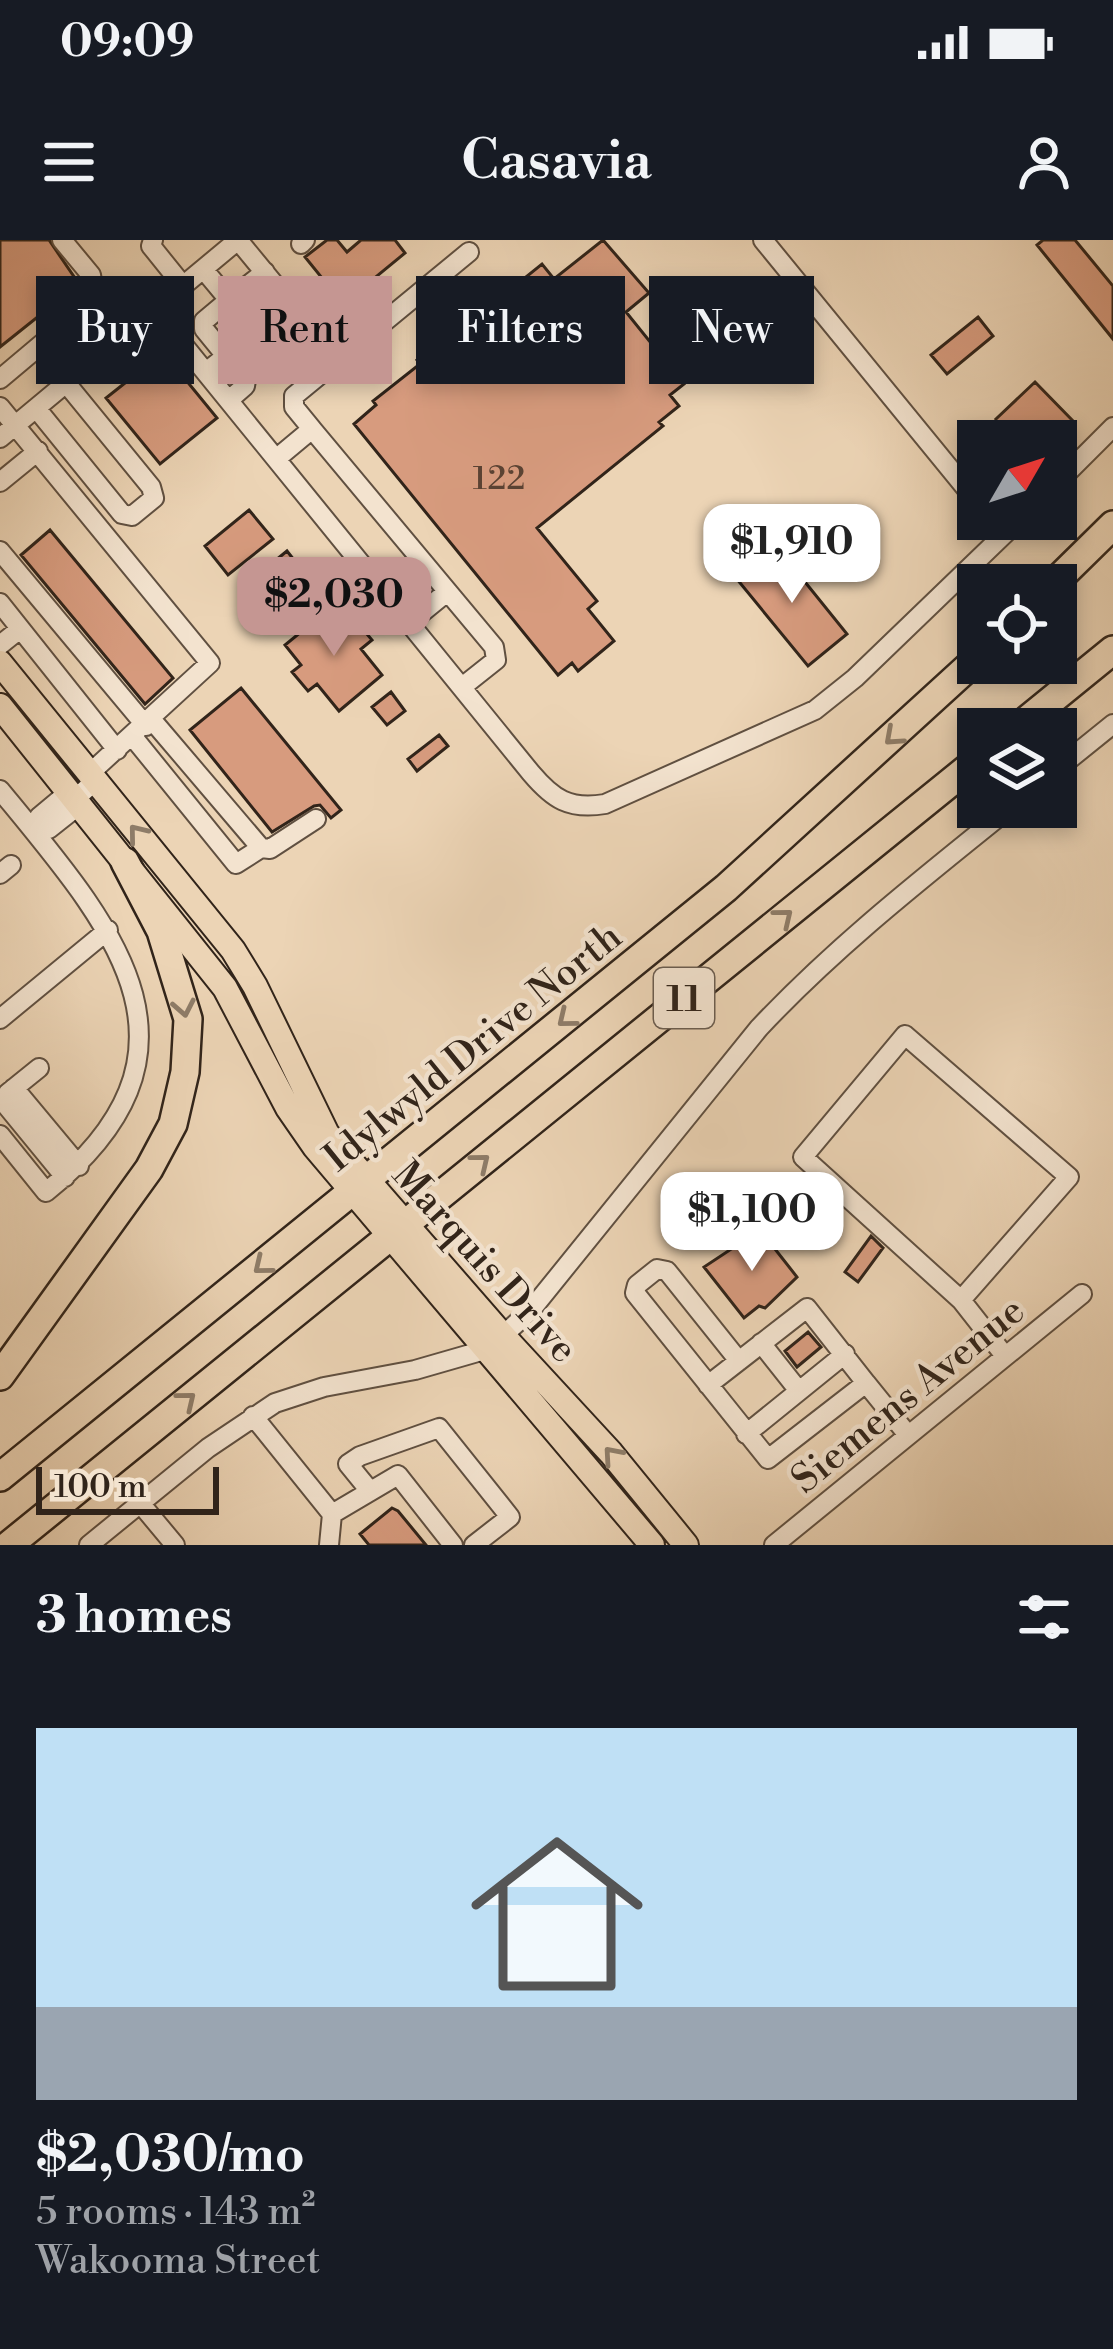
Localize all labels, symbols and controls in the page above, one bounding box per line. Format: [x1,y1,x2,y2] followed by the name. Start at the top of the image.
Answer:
[60,14,194,71] text: 09:09
[461,128,652,196] text: Casavia
[36,129,102,195] icon: menu
[1011,129,1077,195] icon: person
[36,276,194,384] chip: Buy
[218,276,392,384] chip: Rent
[416,276,625,384] chip: Filters
[649,276,814,384] chip: New
[957,420,1077,540] north arrow
[957,420,1077,828] map controls
[473,459,525,500] house number: 122
[694,504,890,606] pin: $1,910
[730,518,854,567] text: $1,910
[236,557,432,659] pin: $2,030
[957,564,1077,684] button: locate
[264,571,404,620] text: $2,030
[957,708,1077,828] button: layers
[885,723,906,745] one-way arrow
[130,825,151,847] one-way arrow
[771,910,793,932] one-way arrow
[315,913,632,1183] street label: Idylwyld Drive North
[654,968,714,1028] road number: 11
[170,998,196,1018] one-way arrow
[558,1004,580,1026] one-way arrow
[381,1152,587,1374] street label: Marquis Drive
[467,1155,489,1176] one-way arrow
[654,1172,850,1274] pin: $1,100
[687,1186,817,1235] text: $1,100
[254,1252,276,1273] one-way arrow
[782,1287,1035,1505] street label: Siemens Avenue
[174,1393,196,1415] one-way arrow
[605,1447,626,1469] one-way arrow
[36,1461,219,1514] scale bar
[54,1467,147,1508] text: 100 m
[1011,1584,1077,1650] icon: filters
[36,1585,232,1649] text: 3 homes
[449,1806,665,2022] icon: home
[36,2124,305,2188] text: $2,030/mo
[36,2188,315,2237] text: 5 rooms · 143 m²
[36,2237,320,2286] text: Wakooma Street

